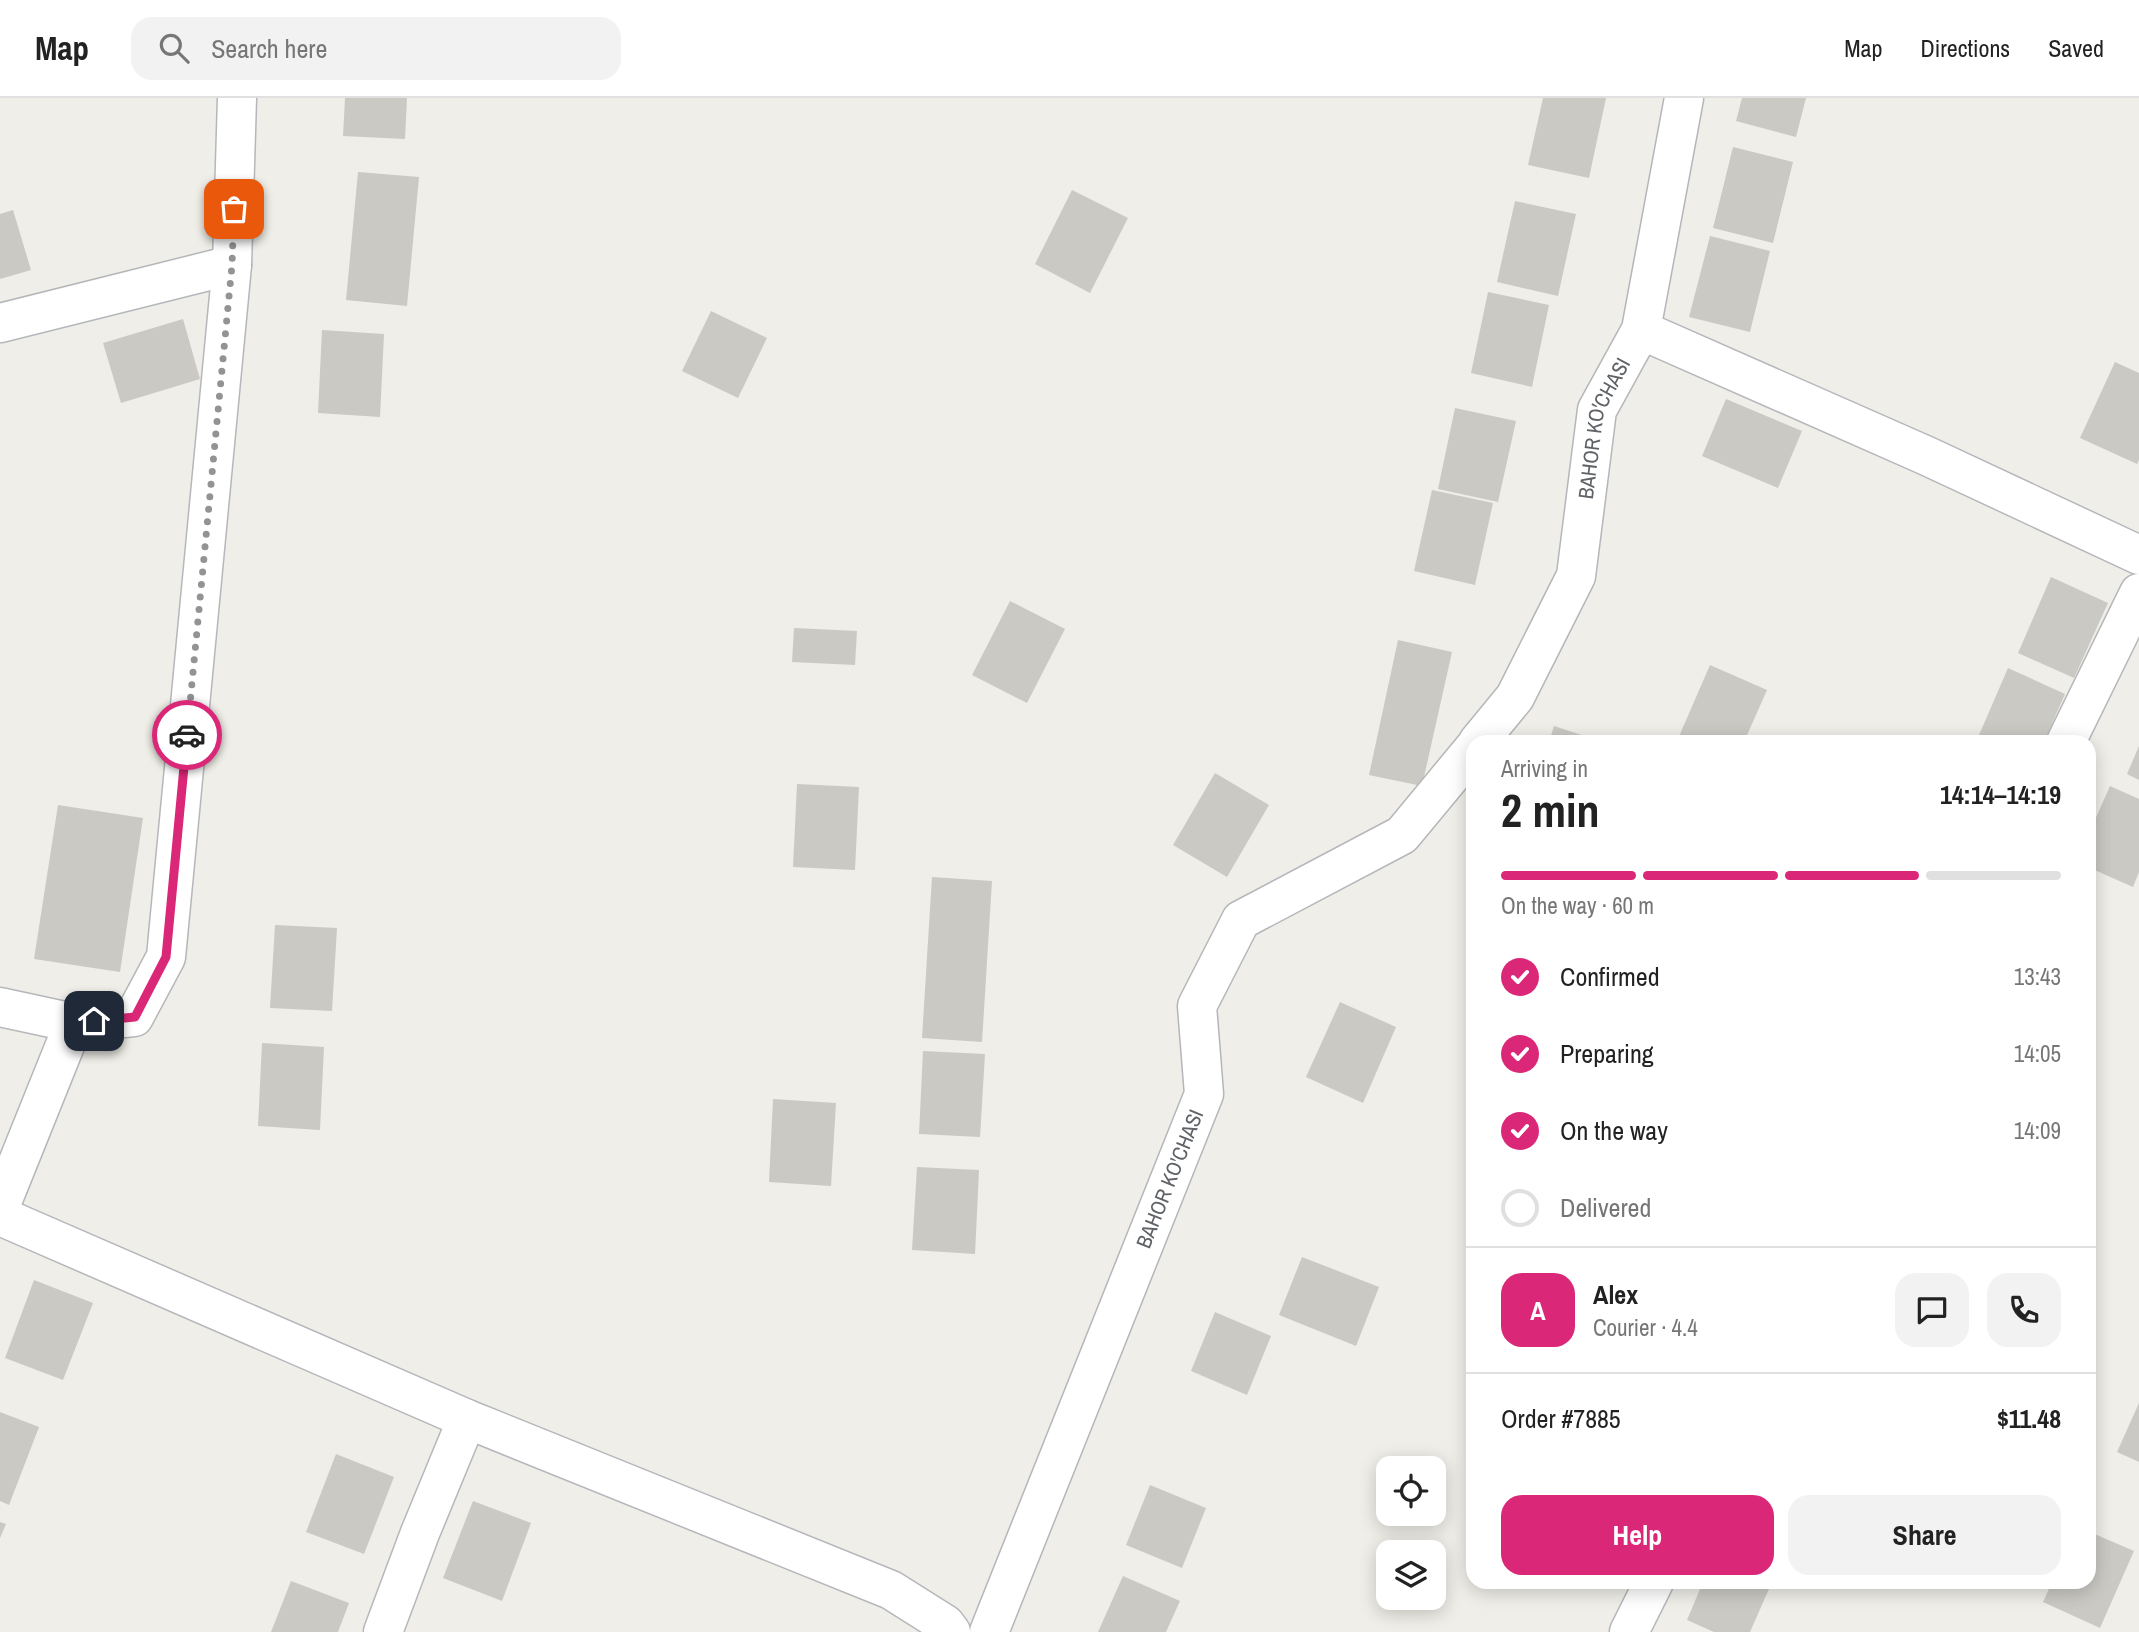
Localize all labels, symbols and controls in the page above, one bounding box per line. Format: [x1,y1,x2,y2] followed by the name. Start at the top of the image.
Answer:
[131,17,621,80] search box
[35,26,89,70] text: Map
[155,29,193,67] icon: search
[211,31,327,66] text: Search here
[1844,32,1882,64] text: Map
[1920,32,2010,64] text: Directions
[2048,32,2104,64] text: Saved
[204,179,264,239] pin
[215,190,253,228] icon: bag
[1571,352,1637,501] street label: BAHOR KO'CHASI
[152,700,222,770] courier
[168,716,206,754] icon: car
[1501,753,1588,784] text: Arriving in
[1940,777,2061,812] text: 14:14–14:19
[1501,779,1600,841] text: 2 min
[1501,890,1654,921] text: On the way · 60 m
[1501,958,1539,996] icon: check
[1560,959,1660,994] text: Confirmed
[2014,961,2061,992] text: 13:43
[64,991,124,1051] pin
[75,1002,113,1040] icon: home
[1501,1035,1539,1073] icon: check
[1560,1036,1654,1071] text: Preparing
[2014,1038,2061,1069] text: 14:05
[1129,1105,1210,1252] street label: BAHOR KO'CHASI
[1501,1112,1539,1150] icon: check
[1560,1113,1668,1148] text: On the way
[2014,1115,2061,1146] text: 14:09
[1560,1190,1651,1225] text: Delivered
[1895,1273,1969,1347] button: chat
[1987,1273,2061,1347] button: phone
[1593,1277,1638,1312] text: Alex
[1530,1293,1546,1328] text: A
[1593,1312,1698,1343] text: Courier · 4.4
[1501,1401,1621,1436] text: Order #7885
[1997,1401,2061,1436] text: $11.48
[1376,1456,1446,1610] map controls
[1376,1456,1446,1526] button: locate
[1501,1495,1774,1575] button: Help
[1788,1495,2061,1575] button: Share
[1376,1540,1446,1610] button: layers

